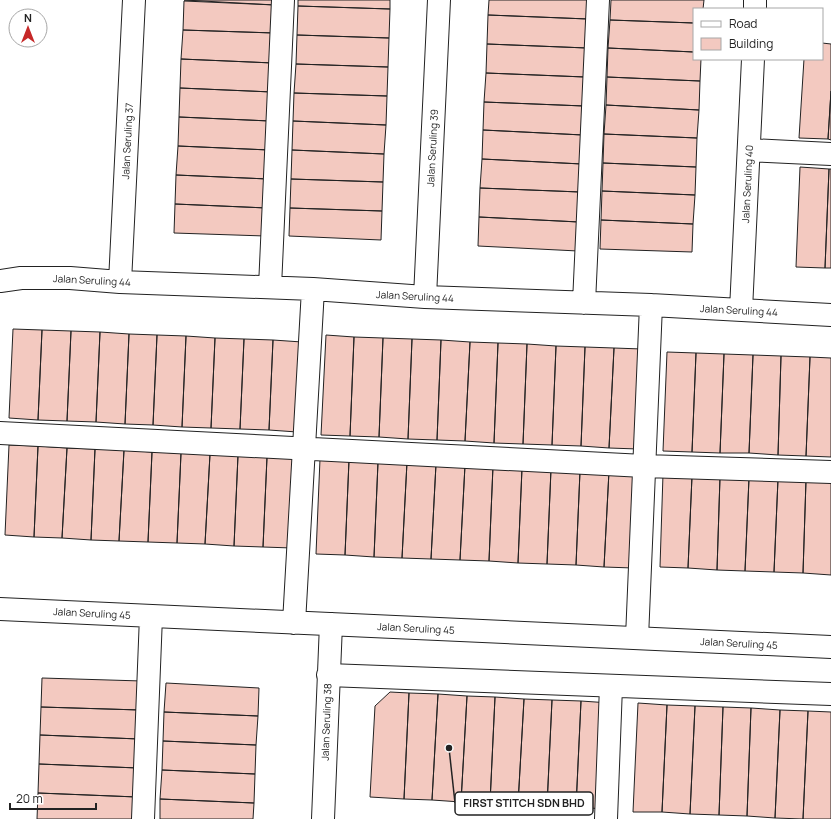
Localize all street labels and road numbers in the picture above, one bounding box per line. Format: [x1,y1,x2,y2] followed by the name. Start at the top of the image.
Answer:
[118,102,136,180] street label: Jalan Seruling 37
[423,109,441,187] street label: Jalan Seruling 39
[738,145,756,223] street label: Jalan Seruling 40
[53,271,131,289] street label: Jalan Seruling 44
[376,287,454,305] street label: Jalan Seruling 44
[700,301,778,319] street label: Jalan Seruling 44
[53,604,131,622] street label: Jalan Seruling 45
[377,619,455,637] street label: Jalan Seruling 45
[700,634,778,652] street label: Jalan Seruling 45
[318,683,334,761] street label: Jalan Seruling 38

